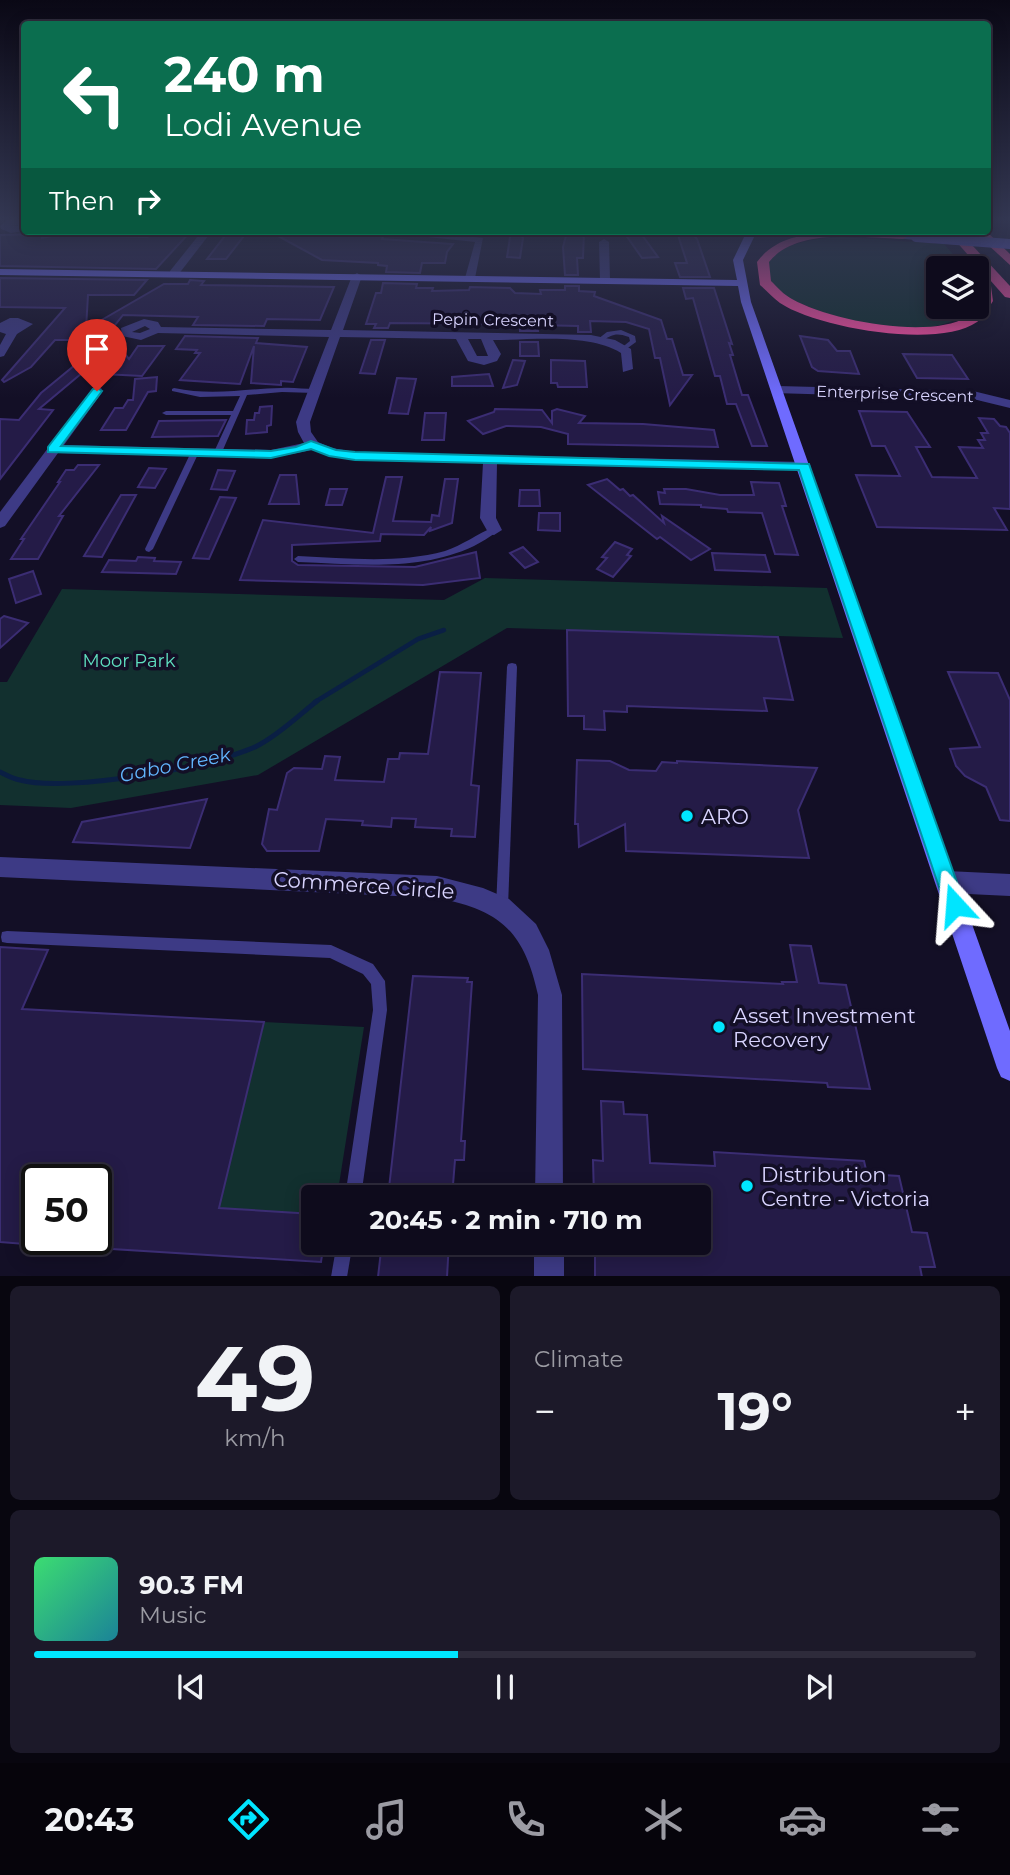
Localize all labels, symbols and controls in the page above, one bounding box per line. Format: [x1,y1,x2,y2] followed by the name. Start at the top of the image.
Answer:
[164,45,325,104] text: 240 m
[49,49,140,140] icon: left
[164,105,362,144] text: Lodi Avenue
[129,182,167,220] icon: right
[49,185,115,217] text: Then
[926,256,989,319] map controls
[926,256,989,319] button: layers
[432,309,555,331] street label: Pepin Crescent
[67,319,127,391] pin
[78,330,116,368] icon: arrive
[816,382,975,406] street label: Enterprise Crescent
[83,650,176,672] park label: Moor Park
[118,743,233,787] water label: Gabo Creek
[701,804,749,829] place label: ARO
[679,808,695,824] marker: ARO
[273,866,455,904] street label: Commerce Circle
[918,868,992,942] position arrow
[733,1003,916,1052] place label: Asset Investment Recovery
[711,1019,727,1035] marker: Asset Investment Recovery
[761,1162,930,1211] place label: Distribution Centre - Victoria
[21,1164,112,1255] speed limit sign: 50
[739,1178,755,1194] marker: Distribution Centre - Victoria
[370,1204,642,1236] text: 20:45 · 2 min · 710 m
[195,1323,315,1434] text: 49
[534,1345,623,1373] text: Climate
[717,1380,793,1443] text: 19°
[534,1388,556,1435] text: −
[954,1388,976,1435] text: +
[224,1424,286,1452] text: km/h
[139,1569,244,1601] text: 90.3 FM
[139,1601,207,1629] text: Music
[172,1668,210,1706] icon: previous
[486,1668,524,1706] icon: pause
[800,1668,838,1706] icon: next
[224,1795,273,1844] icon: directions
[362,1795,411,1844] icon: music
[501,1795,550,1844] icon: phone
[639,1795,688,1844] icon: climate
[778,1795,827,1844] icon: car
[916,1795,965,1844] icon: filters
[45,1800,135,1839] text: 20:43

